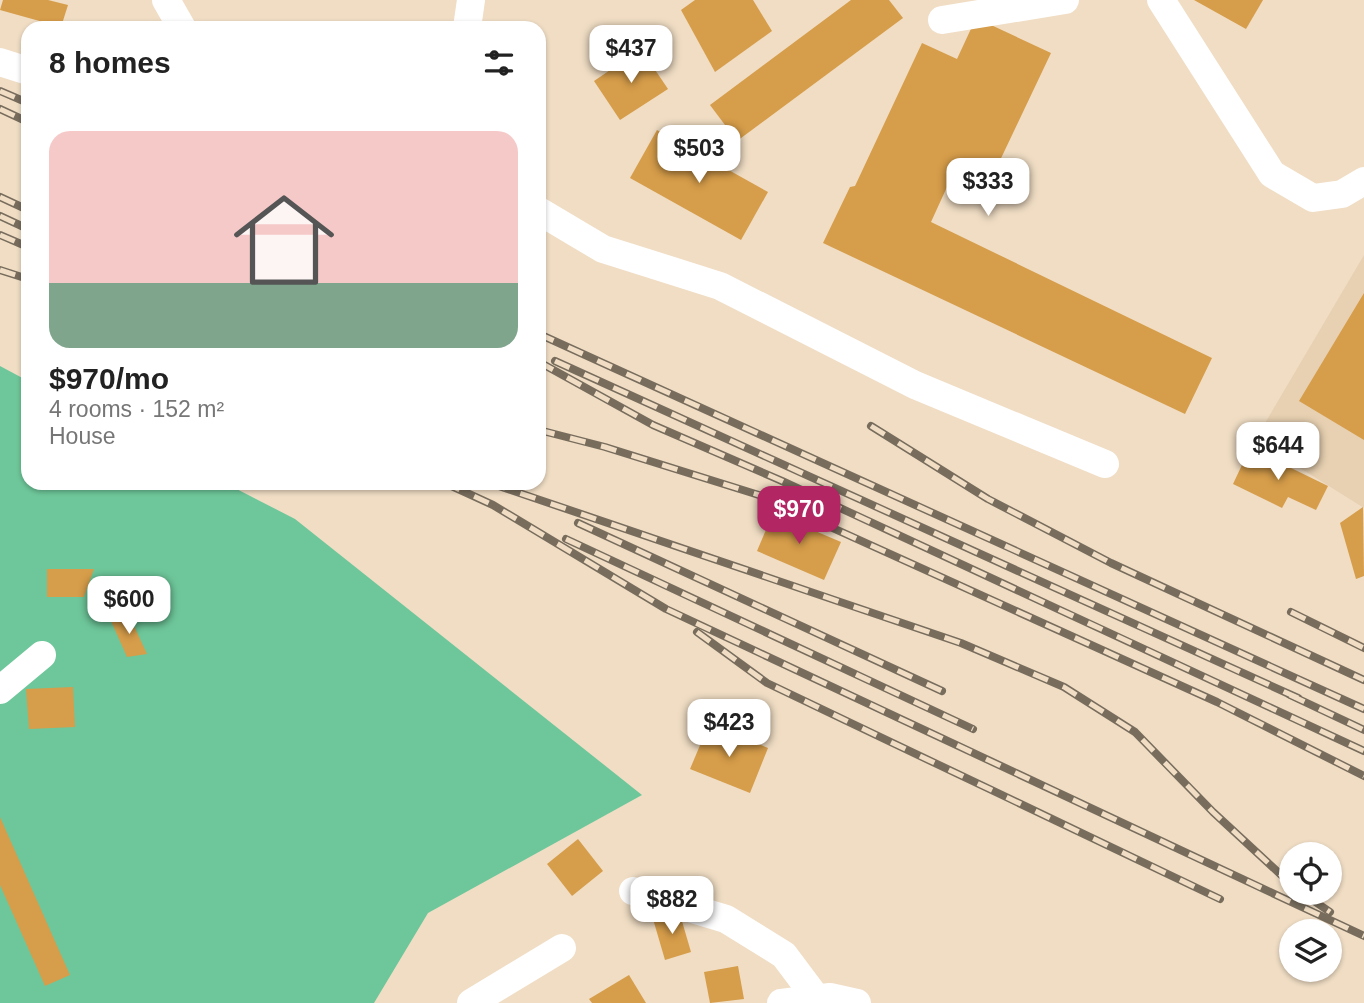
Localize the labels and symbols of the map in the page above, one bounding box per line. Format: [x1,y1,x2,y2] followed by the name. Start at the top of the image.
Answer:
[590,25,672,85] pin: $437
[658,125,740,185] pin: $503
[947,158,1029,218] pin: $333
[1237,422,1319,482] pin: $644
[758,486,840,546] pin: $970
[88,576,170,636] pin: $600
[688,700,770,759] pin: $423
[631,876,713,936] pin: $882

